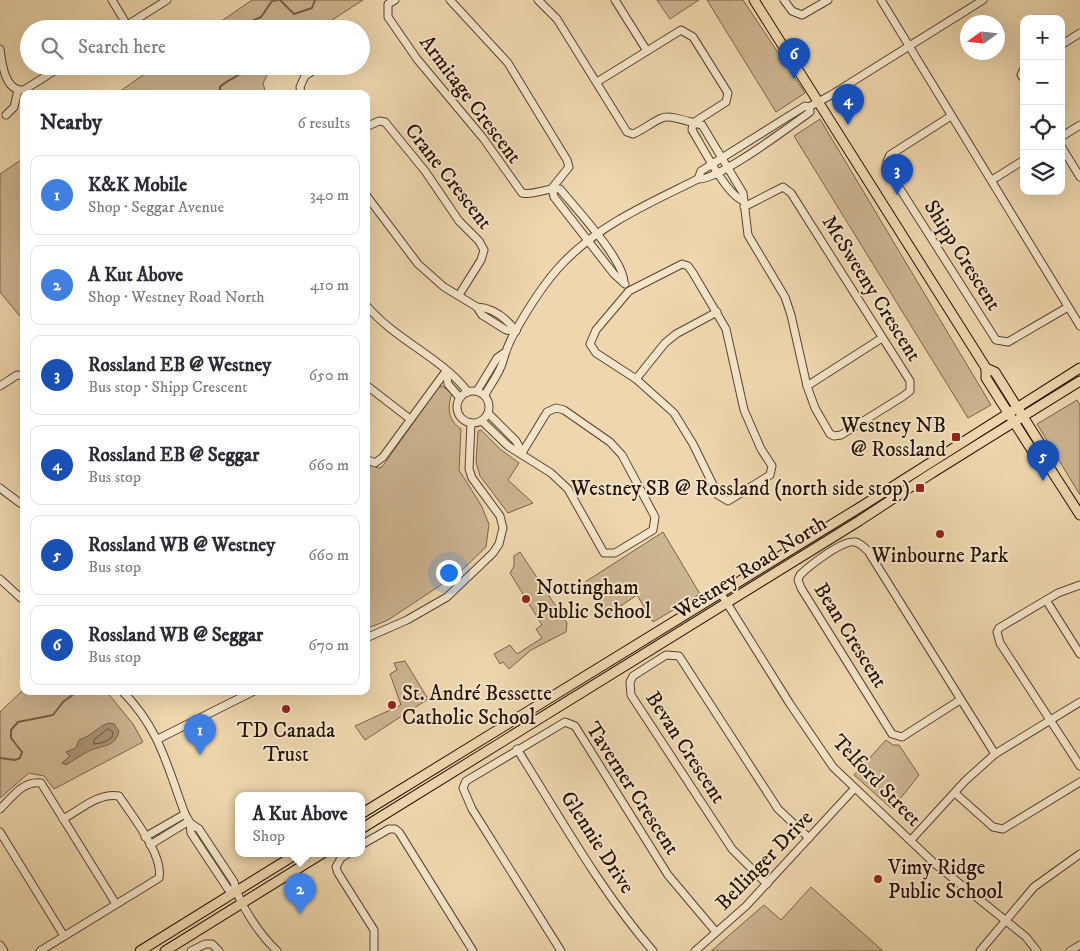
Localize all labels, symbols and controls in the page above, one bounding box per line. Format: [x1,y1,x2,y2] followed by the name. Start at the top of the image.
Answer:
[960,15,1005,60] north arrow
[1020,15,1065,195] map controls
[1020,15,1065,60] button: +
[20,20,370,75] search box
[413,30,527,169] street label: Armitage Crescent
[38,34,66,62] icon: search
[78,36,166,59] text: Search here
[778,38,810,79] pin: 6
[1020,60,1065,105] button: −
[832,84,864,125] pin: 4
[1020,105,1065,150] button: locate
[40,110,102,136] text: Nearby
[297,113,350,133] text: 6 results
[399,118,498,235] street label: Crane Crescent
[1020,150,1065,195] button: layers
[881,154,913,195] pin: 3
[88,174,187,197] text: K&K Mobile
[54,185,60,205] text: 1
[310,185,349,205] text: 340 m
[918,195,1007,316] street label: Shipp Crescent
[88,197,224,217] text: Shop · Seggar Avenue
[816,211,927,367] street label: McSweeny Crescent
[88,264,183,287] text: A Kut Above
[53,275,61,295] text: 2
[310,275,349,295] text: 410 m
[88,287,265,307] text: Shop · Westney Road North
[88,354,271,377] text: Rossland EB @ Westney
[54,365,60,385] text: 3
[309,365,349,385] text: 650 m
[88,377,247,397] text: Bus stop · Shipp Crescent
[840,413,947,463] place label: Westney NB @ Rossland
[950,431,962,443] marker: Westney NB @ Rossland
[1027,440,1059,481] pin: 5
[88,444,259,467] text: Rossland EB @ Seggar
[52,455,62,475] text: 4
[308,455,349,475] text: 660 m
[88,467,141,487] text: Bus stop
[570,476,910,502] place label: Westney SB @ Rossland (north side stop)
[914,482,926,494] marker: Westney SB @ Rossland (north side stop)
[668,510,832,626] street label: Westney Road North
[934,528,946,540] marker: Winbourne Park
[88,534,275,557] text: Rossland WB @ Westney
[871,543,1009,569] place label: Winbourne Park
[53,545,61,565] text: 5
[308,545,349,565] text: 660 m
[88,557,141,577] text: Bus stop
[436,560,462,586] your location
[536,575,652,625] place label: Nottingham Public School
[808,578,893,693] street label: Bean Crescent
[520,593,532,605] marker: Nottingham Public School
[88,624,263,647] text: Rossland WB @ Seggar
[53,635,61,655] text: 6
[308,635,349,655] text: 670 m
[88,647,141,667] text: Bus stop
[402,681,552,731] place label: St. André Bessette Catholic School
[639,687,731,809] street label: Bevan Crescent
[386,699,398,711] marker: St. André Bessette Catholic School
[280,703,292,715] marker: TD Canada Trust
[184,714,216,755] pin: 1
[580,717,685,860] street label: Taverner Crescent
[237,718,335,768] place label: TD Canada Trust
[826,729,927,832] street label: Telford Street
[554,786,640,899] street label: Glennie Drive
[235,792,365,857] popup
[252,803,348,826] text: A Kut Above
[711,805,819,916] street label: Bellinger Drive
[252,826,285,846] text: Shop
[887,855,1004,905] place label: Vimy Ridge Public School
[284,873,316,914] pin: 2
[872,873,884,885] marker: Vimy Ridge Public School

